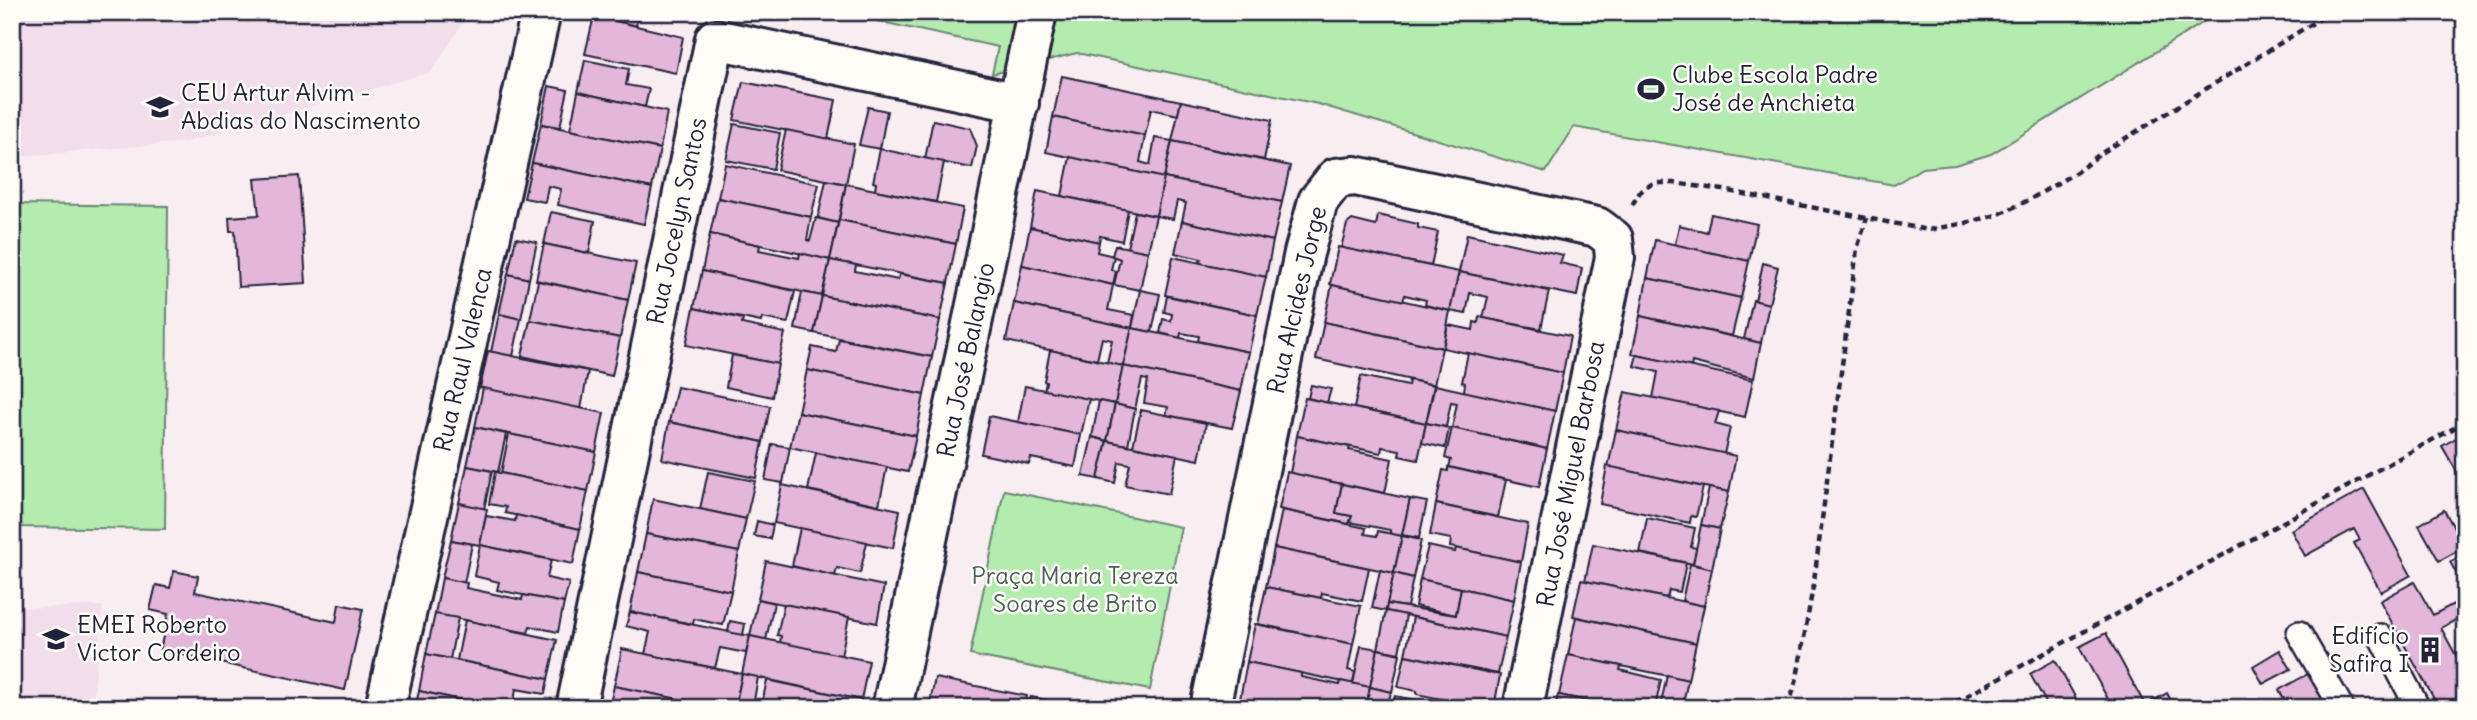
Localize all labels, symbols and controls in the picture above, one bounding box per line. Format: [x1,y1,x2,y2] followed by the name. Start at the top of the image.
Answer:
[1672,59,1878,117] place label: Clube Escola Padre José de Anchieta
[1636,74,1666,104] sports icon: Clube Escola Padre José de Anchieta
[181,77,421,135] place label: CEU Artur Alvim - Abdias do Nascimento
[145,92,175,122] school or university icon: CEU Artur Alvim - Abdias do Nascimento
[639,115,713,327] street label: Rua Jocelyn Santos
[1260,203,1332,397] street label: Rua Alcides Jorge
[930,260,1000,460] street label: Rua José Balangio
[426,265,498,455] street label: Rua Raul Valenca
[1530,338,1611,609] street label: Rua José Miguel Barbosa
[971,560,1179,618] park label: Praça Maria Tereza Soares de Brito
[77,609,241,667] place label: EMEI Roberto Victor Cordeiro
[2329,620,2409,678] place label: Edifício Safira I
[41,624,71,654] school or university icon: EMEI Roberto Victor Cordeiro
[2415,635,2445,665] building icon: Edifício Safira I

